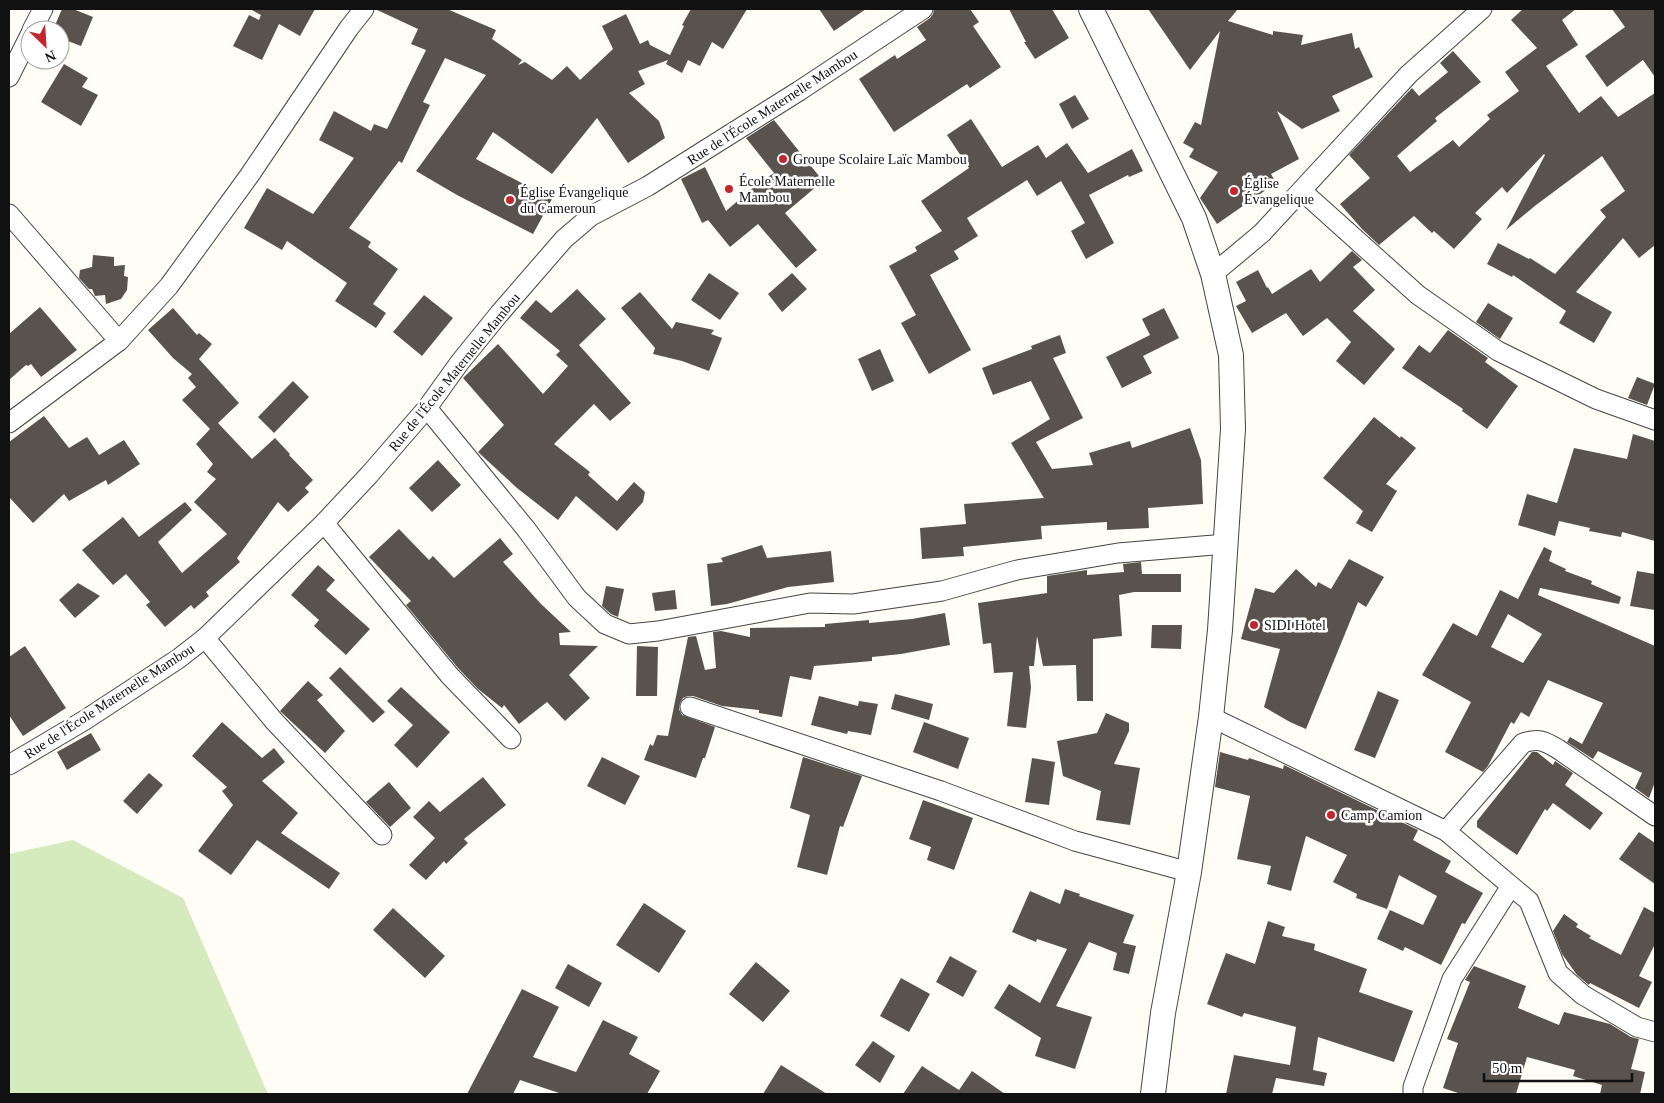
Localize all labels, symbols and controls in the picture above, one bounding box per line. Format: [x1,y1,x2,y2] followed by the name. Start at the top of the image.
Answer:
[20,20,70,70] north arrow
[684,46,860,168] street label: Rue de l'École Maternelle Mambou
[43,47,58,65] text: N
[793,152,967,167] place label: Groupe Scolaire Laïc Mambou
[777,153,789,165] marker: Groupe Scolaire Laïc Mambou
[739,173,835,205] place label: École Maternelle Mambou
[1244,175,1314,207] place label: Église Évangelique
[723,183,735,195] marker: École Maternelle Mambou
[520,184,628,216] place label: Église Évangelique du Cameroun
[1228,185,1240,197] marker: Église Évangelique
[504,194,516,206] marker: Église Évangelique du Cameroun
[385,290,523,454] street label: Rue de l'École Maternelle Mambou
[1264,618,1326,633] place label: SIDI Hotel
[1248,619,1260,631] marker: SIDI Hotel
[21,640,197,762] street label: Rue de l'École Maternelle Mambou
[1341,808,1422,823] place label: Camp Camion
[1325,809,1337,821] marker: Camp Camion
[1484,1050,1632,1082] scale bar
[1492,1060,1523,1076] text: 50 m

